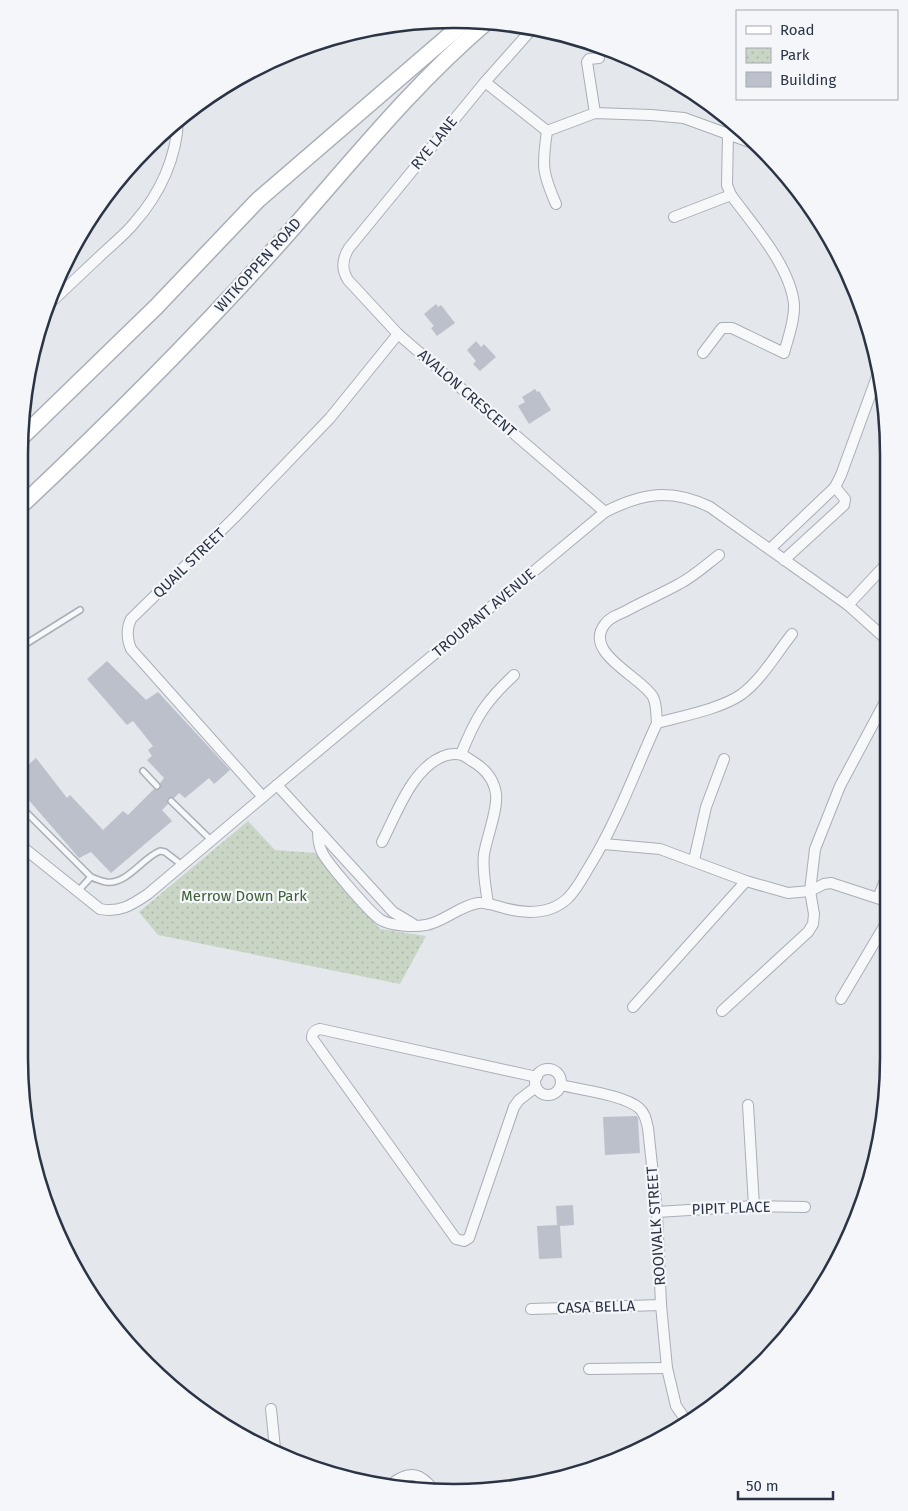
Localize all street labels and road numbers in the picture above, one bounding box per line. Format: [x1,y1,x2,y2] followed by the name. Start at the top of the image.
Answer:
[407,113,461,173] street label: RYE LANE
[211,214,305,316] street label: WITKOPPEN ROAD
[414,345,520,441] street label: AVALON CRESCENT
[149,524,229,602] street label: QUAIL STREET
[429,565,539,661] street label: TROUPANT AVENUE
[643,1165,669,1286] street label: ROOIVALK STREET
[691,1198,771,1218] street label: PIPIT PLACE
[557,1297,636,1317] street label: CASA BELLA

